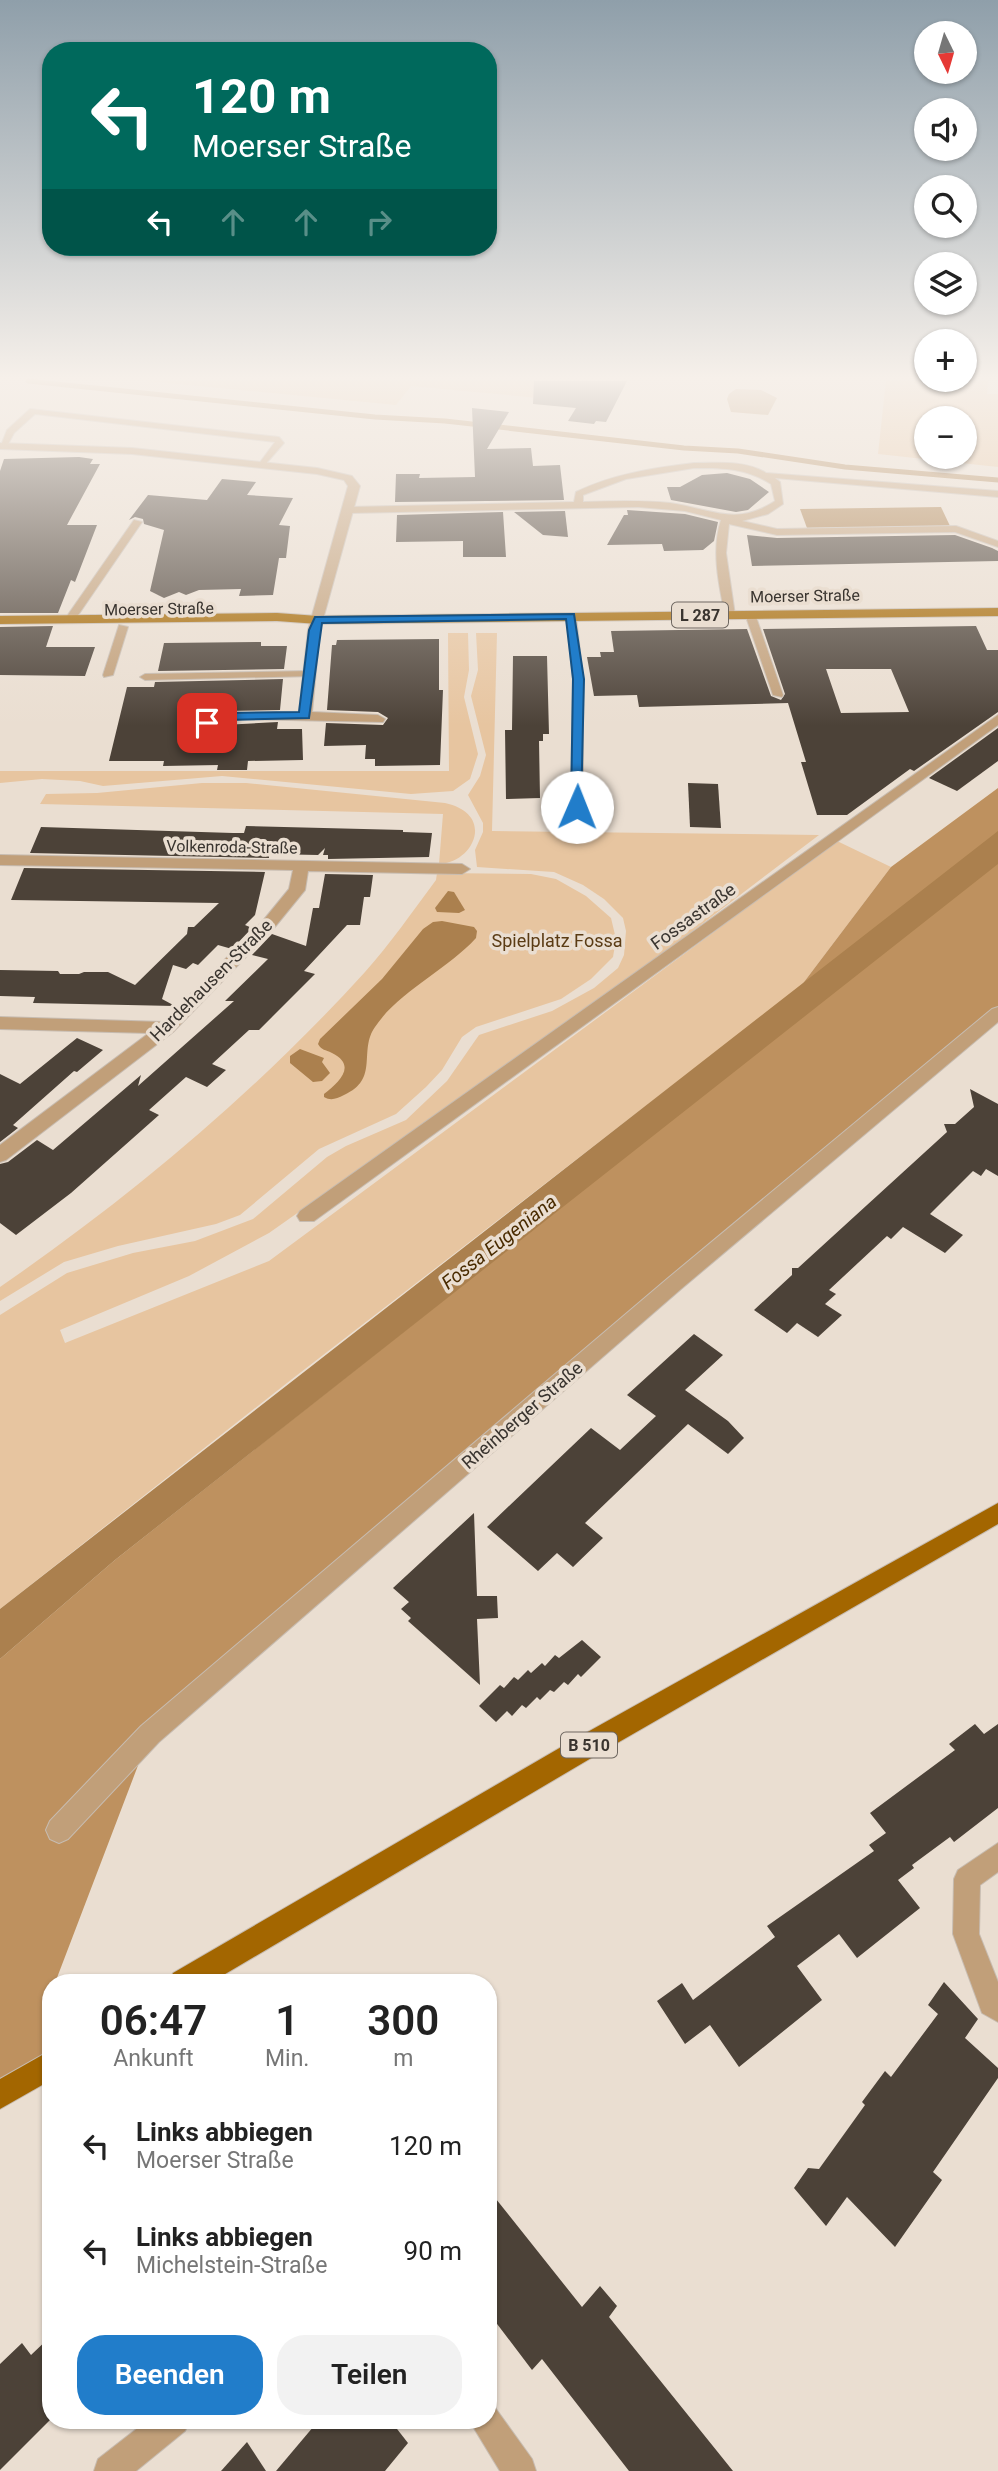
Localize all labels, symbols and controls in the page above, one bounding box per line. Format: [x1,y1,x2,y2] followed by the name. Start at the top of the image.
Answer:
[914,21,976,84] north arrow
[914,21,977,469] map controls
[192,68,331,125] text: 120 m
[77,70,168,161] icon: left
[914,98,977,161] button: sound
[192,127,411,165] text: Moerser Straße
[914,175,977,238] button: search
[141,203,179,241] icon: left
[214,203,252,241] icon: ahead
[287,203,325,241] icon: ahead
[360,203,398,241] icon: right
[914,252,977,315] button: layers
[914,329,977,392] button: +
[914,406,977,469] button: −
[750,586,860,606] street label: Moerser Straße
[104,599,214,619] street label: Moerser Straße
[672,602,728,628] road number: L 287
[177,693,237,753] pin
[188,704,226,742] icon: arrive
[540,770,614,844] position arrow
[166,836,298,858] street label: Volkenroda-Straße
[647,878,739,954] street label: Fossastraße
[146,915,276,1045] street label: Hardehausen-Straße
[491,930,623,951] park label: Spielplatz Fossa
[437,1190,561,1294] water label: Fossa Eugeniana
[457,1357,587,1473] street label: Rheinberger Straße
[561,1732,617,1758] road number: B 510
[100,1996,207,2045] text: 06:47
[275,1996,299,2045] text: 1
[367,1996,439,2045] text: 300
[113,2045,194,2072] text: Ankunft
[265,2045,309,2072] text: Min.
[393,2045,413,2072] text: m
[136,2117,313,2147] text: Links abbiegen
[77,2127,115,2165] icon: left
[389,2131,462,2161] text: 120 m
[136,2147,294,2174] text: Moerser Straße
[136,2222,313,2252] text: Links abbiegen
[77,2232,115,2270] icon: left
[404,2236,462,2266] text: 90 m
[136,2252,327,2279] text: Michelstein-Straße
[77,2335,263,2415] button: Beenden
[277,2335,462,2415] button: Teilen

